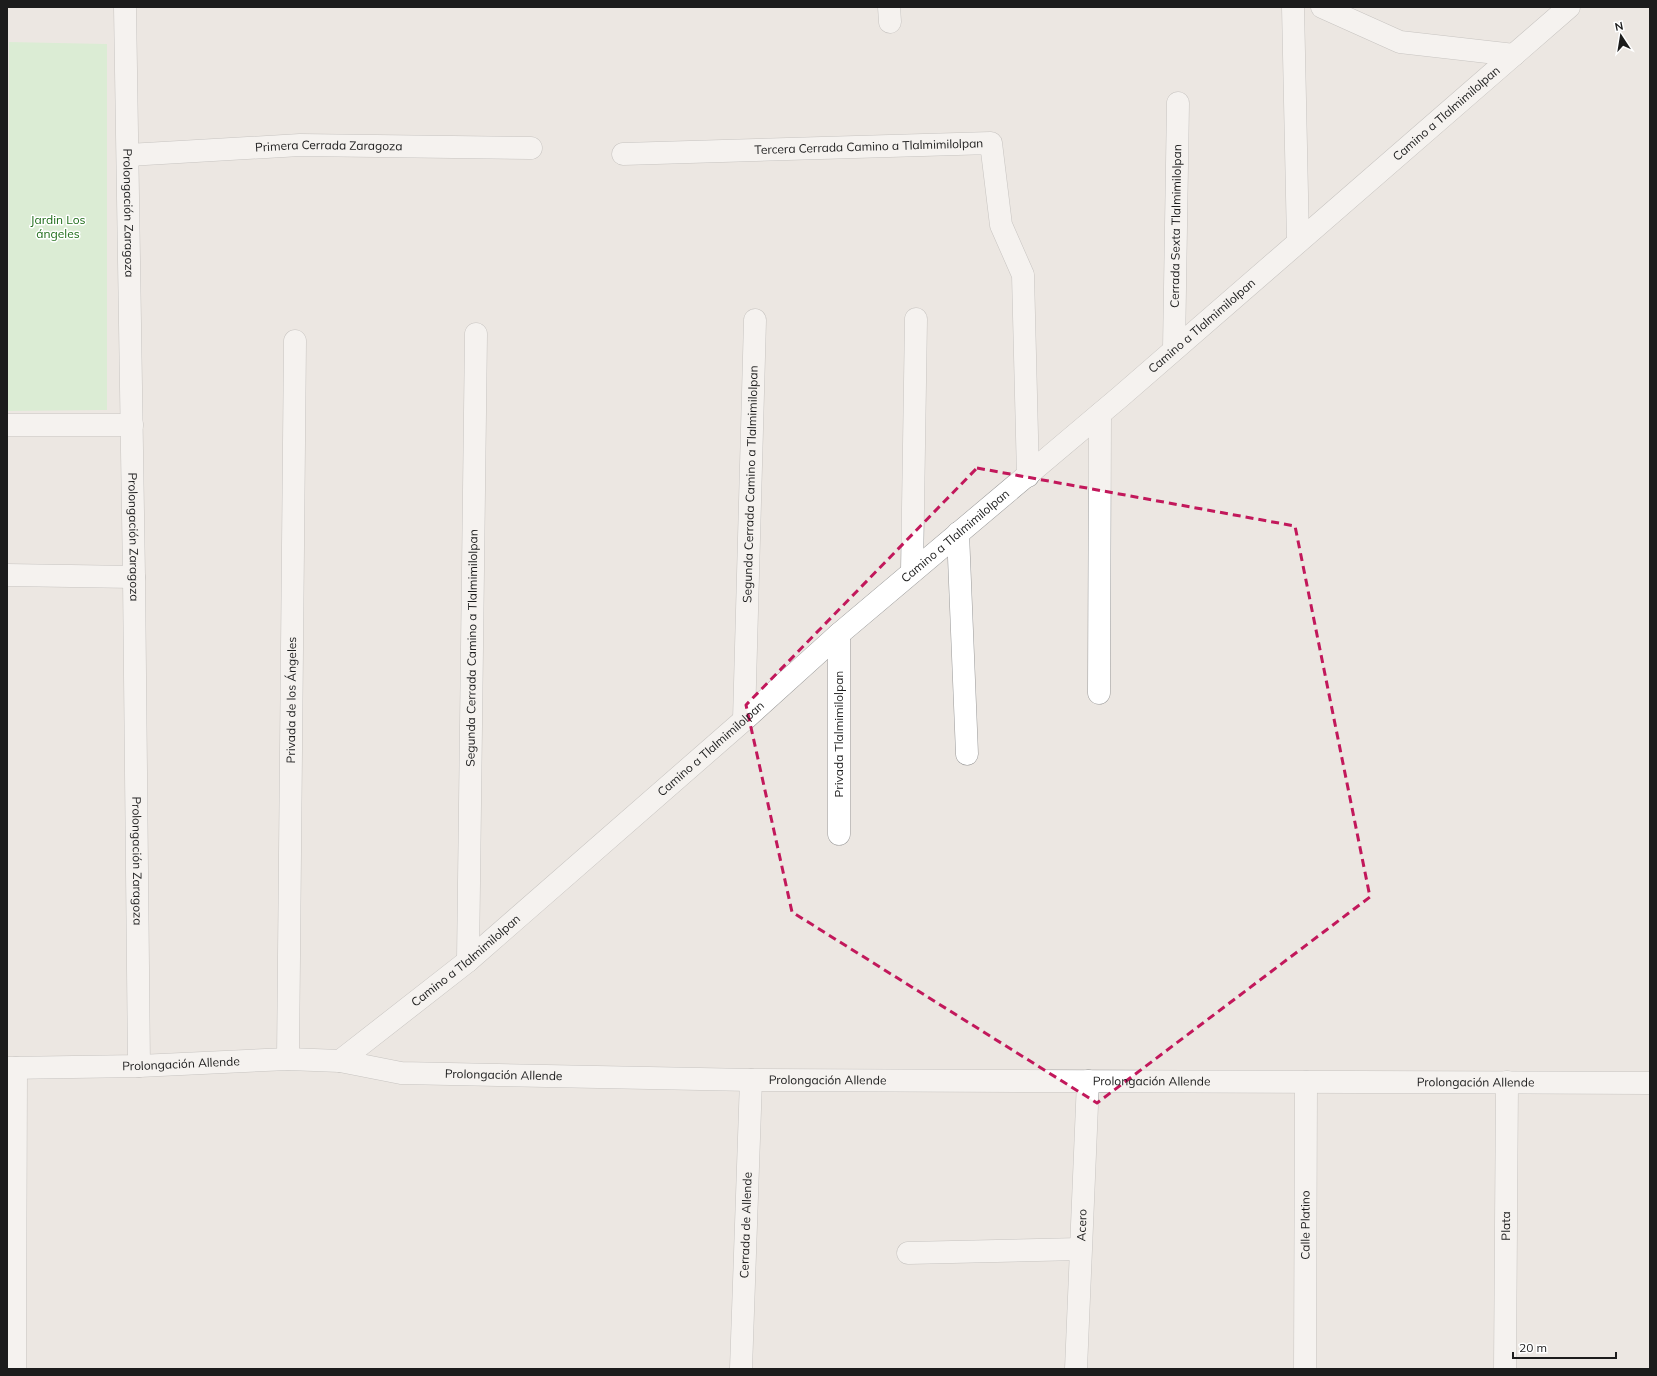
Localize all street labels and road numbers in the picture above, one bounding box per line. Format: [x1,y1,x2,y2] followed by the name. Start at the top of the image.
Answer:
[1389,62,1503,164] street label: Camino a Tlalmimilolpan
[754,135,984,157] street label: Tercera Cerrada Camino a Tlalmimilolpan
[255,137,403,155] street label: Primera Cerrada Zaragoza
[1167,144,1184,308] street label: Cerrada Sexta Tlalmimilolpan
[120,148,137,278] street label: Prolongación Zaragoza
[1145,275,1258,376] street label: Camino a Tlalmimilolpan
[739,365,761,603] street label: Segunda Cerrada Camino a Tlalmimilolpan
[125,472,142,602] street label: Prolongación Zaragoza
[898,486,1012,586] street label: Camino a Tlalmimilolpan
[462,529,481,767] street label: Segunda Cerrada Camino a Tlalmimilolpan
[283,637,299,763] street label: Privada de los Ángeles
[831,671,846,797] street label: Privada Tlalmimilolpan
[654,698,767,799] street label: Camino a Tlalmimilolpan
[129,796,146,926] street label: Prolongación Zaragoza
[408,911,523,1010] street label: Camino a Tlalmimilolpan
[122,1053,240,1073] street label: Prolongación Allende
[445,1066,563,1083] street label: Prolongación Allende
[769,1072,886,1087] street label: Prolongación Allende
[1093,1073,1210,1089] street label: Prolongación Allende
[1417,1074,1534,1090] street label: Prolongación Allende
[736,1172,755,1279] street label: Cerrada de Allende
[1297,1190,1313,1260] street label: Calle Platino
[1073,1209,1090,1242] street label: Acero
[1498,1211,1513,1241] street label: Plata

